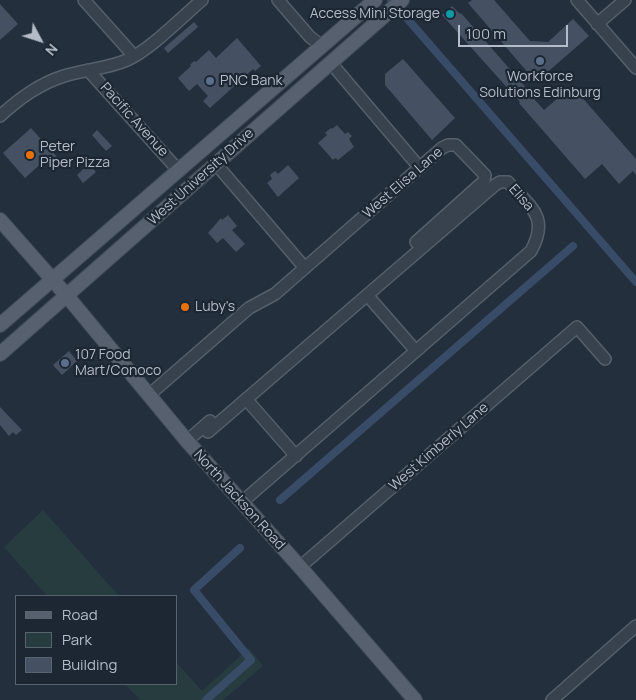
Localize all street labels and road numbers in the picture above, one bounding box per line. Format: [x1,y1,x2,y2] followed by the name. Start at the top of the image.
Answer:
[96,80,172,160] street label: Pacific Avenue
[145,125,257,229] street label: West University Drive
[360,144,446,222] street label: West Elisa Lane
[505,181,537,215] street label: Elisa
[386,399,492,495] street label: West Kimberly Lane
[190,447,288,553] street label: North Jackson Road

